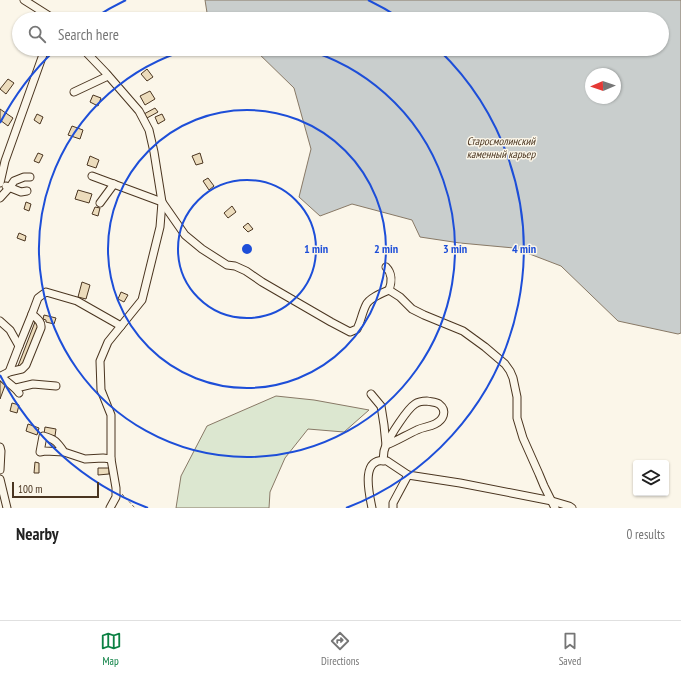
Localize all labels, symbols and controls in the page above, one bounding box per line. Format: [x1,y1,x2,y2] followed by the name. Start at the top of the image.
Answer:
[12,12,669,56] search box
[26,23,48,45] icon: search
[58,25,119,44] text: Search here
[585,68,621,104] north arrow
[467,134,536,161] water label: Старосмолинский каменный карьер
[304,241,328,256] text: 1 min
[374,241,398,256] text: 2 min
[443,241,467,256] text: 3 min
[512,241,536,256] text: 4 min
[240,242,254,256] centre of rings
[633,460,669,496] map controls
[633,460,669,496] button: layers
[12,480,99,499] scale bar
[18,482,42,496] text: 100 m
[16,523,59,545] text: Nearby
[626,526,665,543] text: 0 results
[100,630,122,668] tab: Map
[321,630,359,668] tab: Directions
[559,630,581,668] tab: Saved

